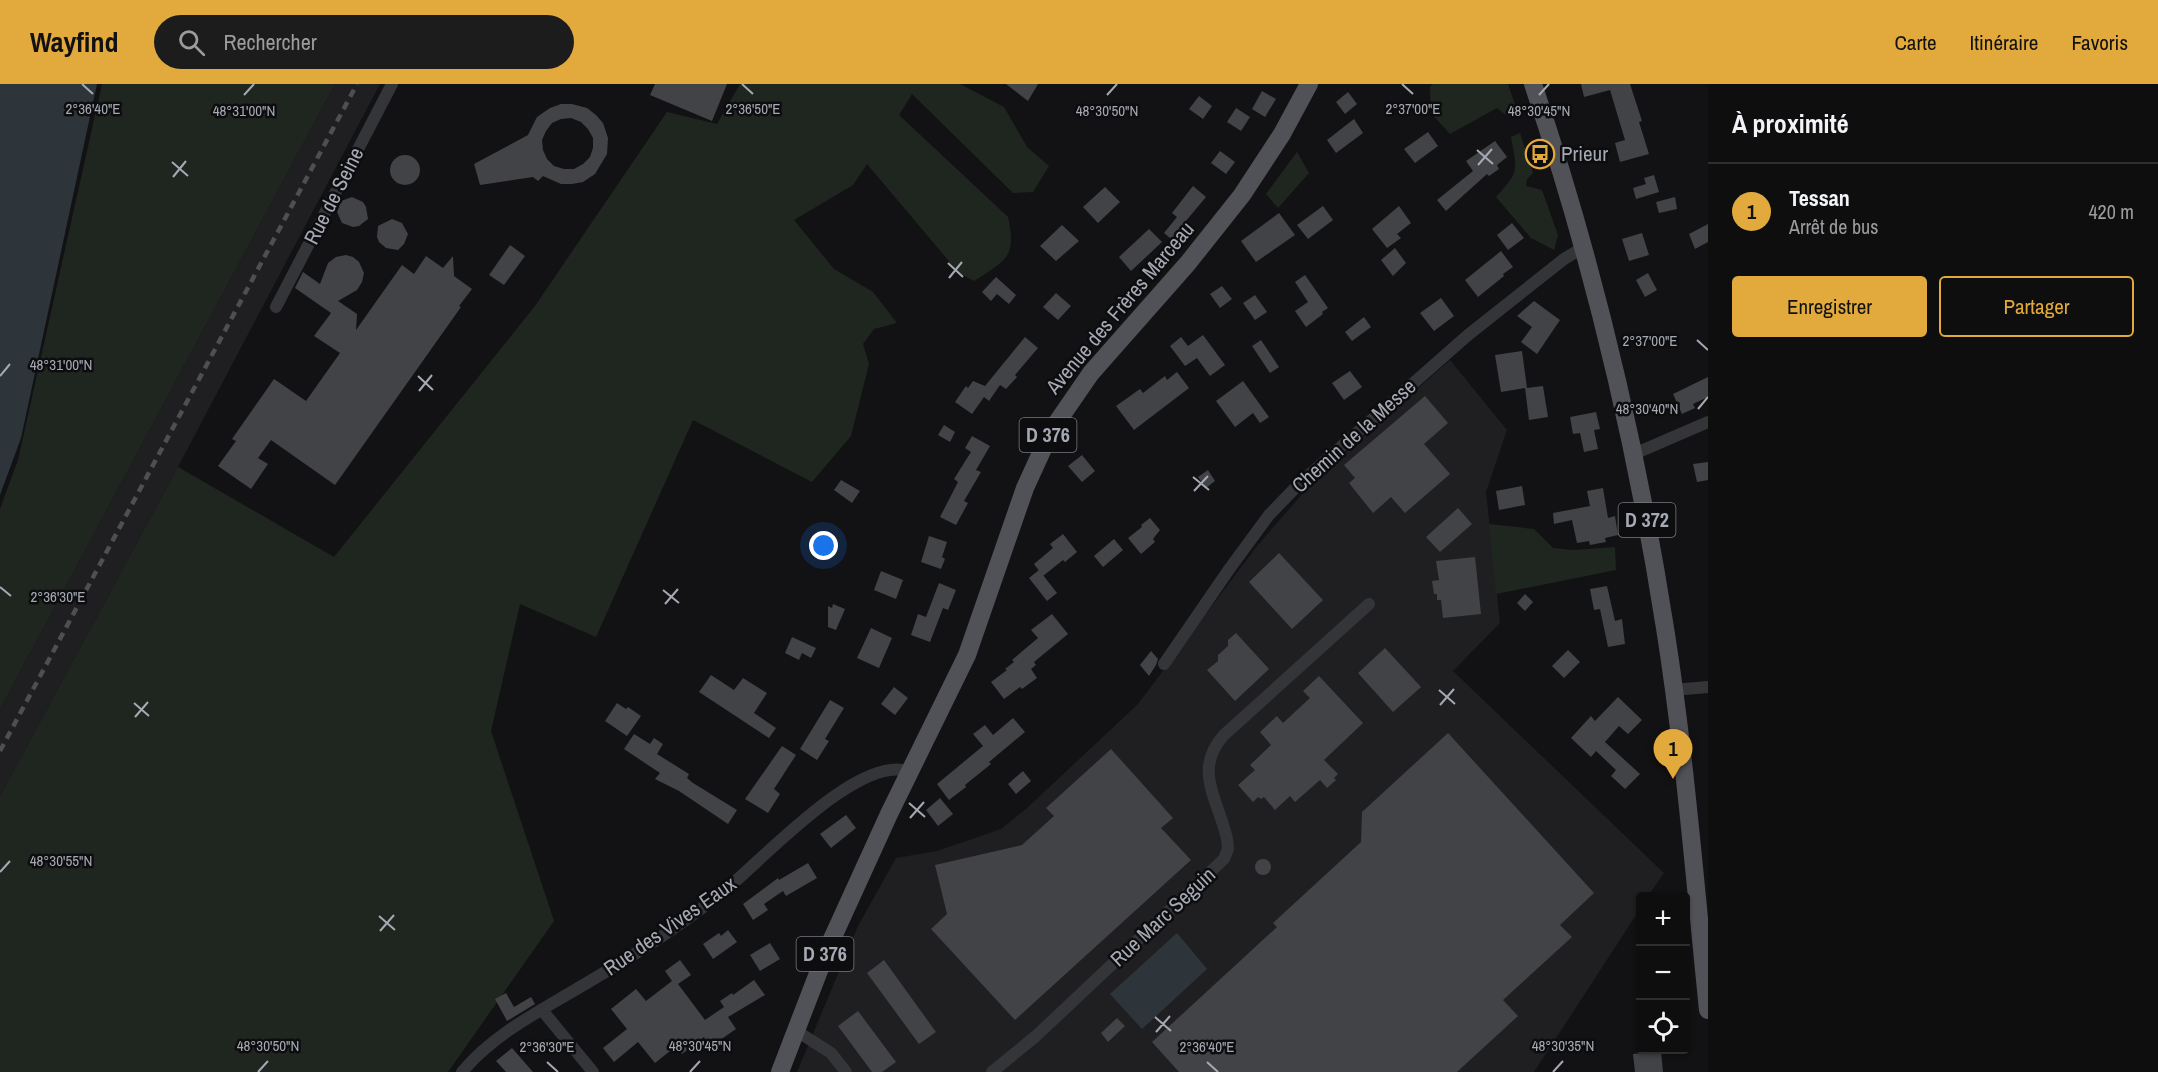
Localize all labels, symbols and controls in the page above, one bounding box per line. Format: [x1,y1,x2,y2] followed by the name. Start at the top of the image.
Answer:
[154,15,574,69] search box
[30,23,118,61] text: Wayfind
[175,26,208,59] icon: search
[223,27,317,57] text: Rechercher
[1894,28,1937,57] text: Carte
[1970,28,2038,57] text: Itinéraire
[2071,28,2128,57] text: Favoris
[65,98,121,119] text: 2°36'40"E
[725,98,781,119] text: 2°36'50"E
[1385,98,1441,119] text: 2°37'00"E
[213,100,275,121] text: 48°31'00"N
[1076,100,1138,121] text: 48°30'50"N
[1508,100,1570,121] text: 48°30'45"N
[1732,106,1849,141] text: À proximité
[1524,138,1556,170] bus stop icon: Prieur
[1561,139,1608,168] place label: Prieur
[297,142,370,249] street label: Rue de Seine
[1789,183,1850,213] text: Tessan
[1747,198,1756,225] text: 1
[2088,198,2134,225] text: 420 m
[1789,213,1878,240] text: Arrêt de bus
[1038,215,1200,401] street label: Avenue des Frères Marceau
[1732,276,1927,337] button: Enregistrer
[1939,276,2134,337] button: Partager
[1622,330,1678,351] text: 2°37'00"E
[30,354,92,375] text: 48°31'00"N
[1285,372,1422,499] street label: Chemin de la Messe
[1616,398,1678,419] text: 48°30'40"N
[1020,418,1076,452] road number: D 376
[1618,503,1676,537] road number: D 372
[809,531,838,560] your location
[30,586,86,607] text: 2°36'30"E
[1654,730,1692,779] pin: 1
[30,850,92,871] text: 48°30'55"N
[1104,860,1222,973] street label: Rue Marc Seguin
[598,869,742,982] street label: Rue des Vives Eaux
[1636,892,1690,1054] map controls
[1636,892,1690,946] button: +
[796,937,854,971] road number: D 376
[1636,946,1690,1000] button: −
[1636,1000,1690,1054] button: locate
[237,1035,299,1056] text: 48°30'50"N
[669,1035,731,1056] text: 48°30'45"N
[1532,1035,1594,1056] text: 48°30'35"N
[519,1036,575,1057] text: 2°36'30"E
[1179,1036,1235,1057] text: 2°36'40"E

